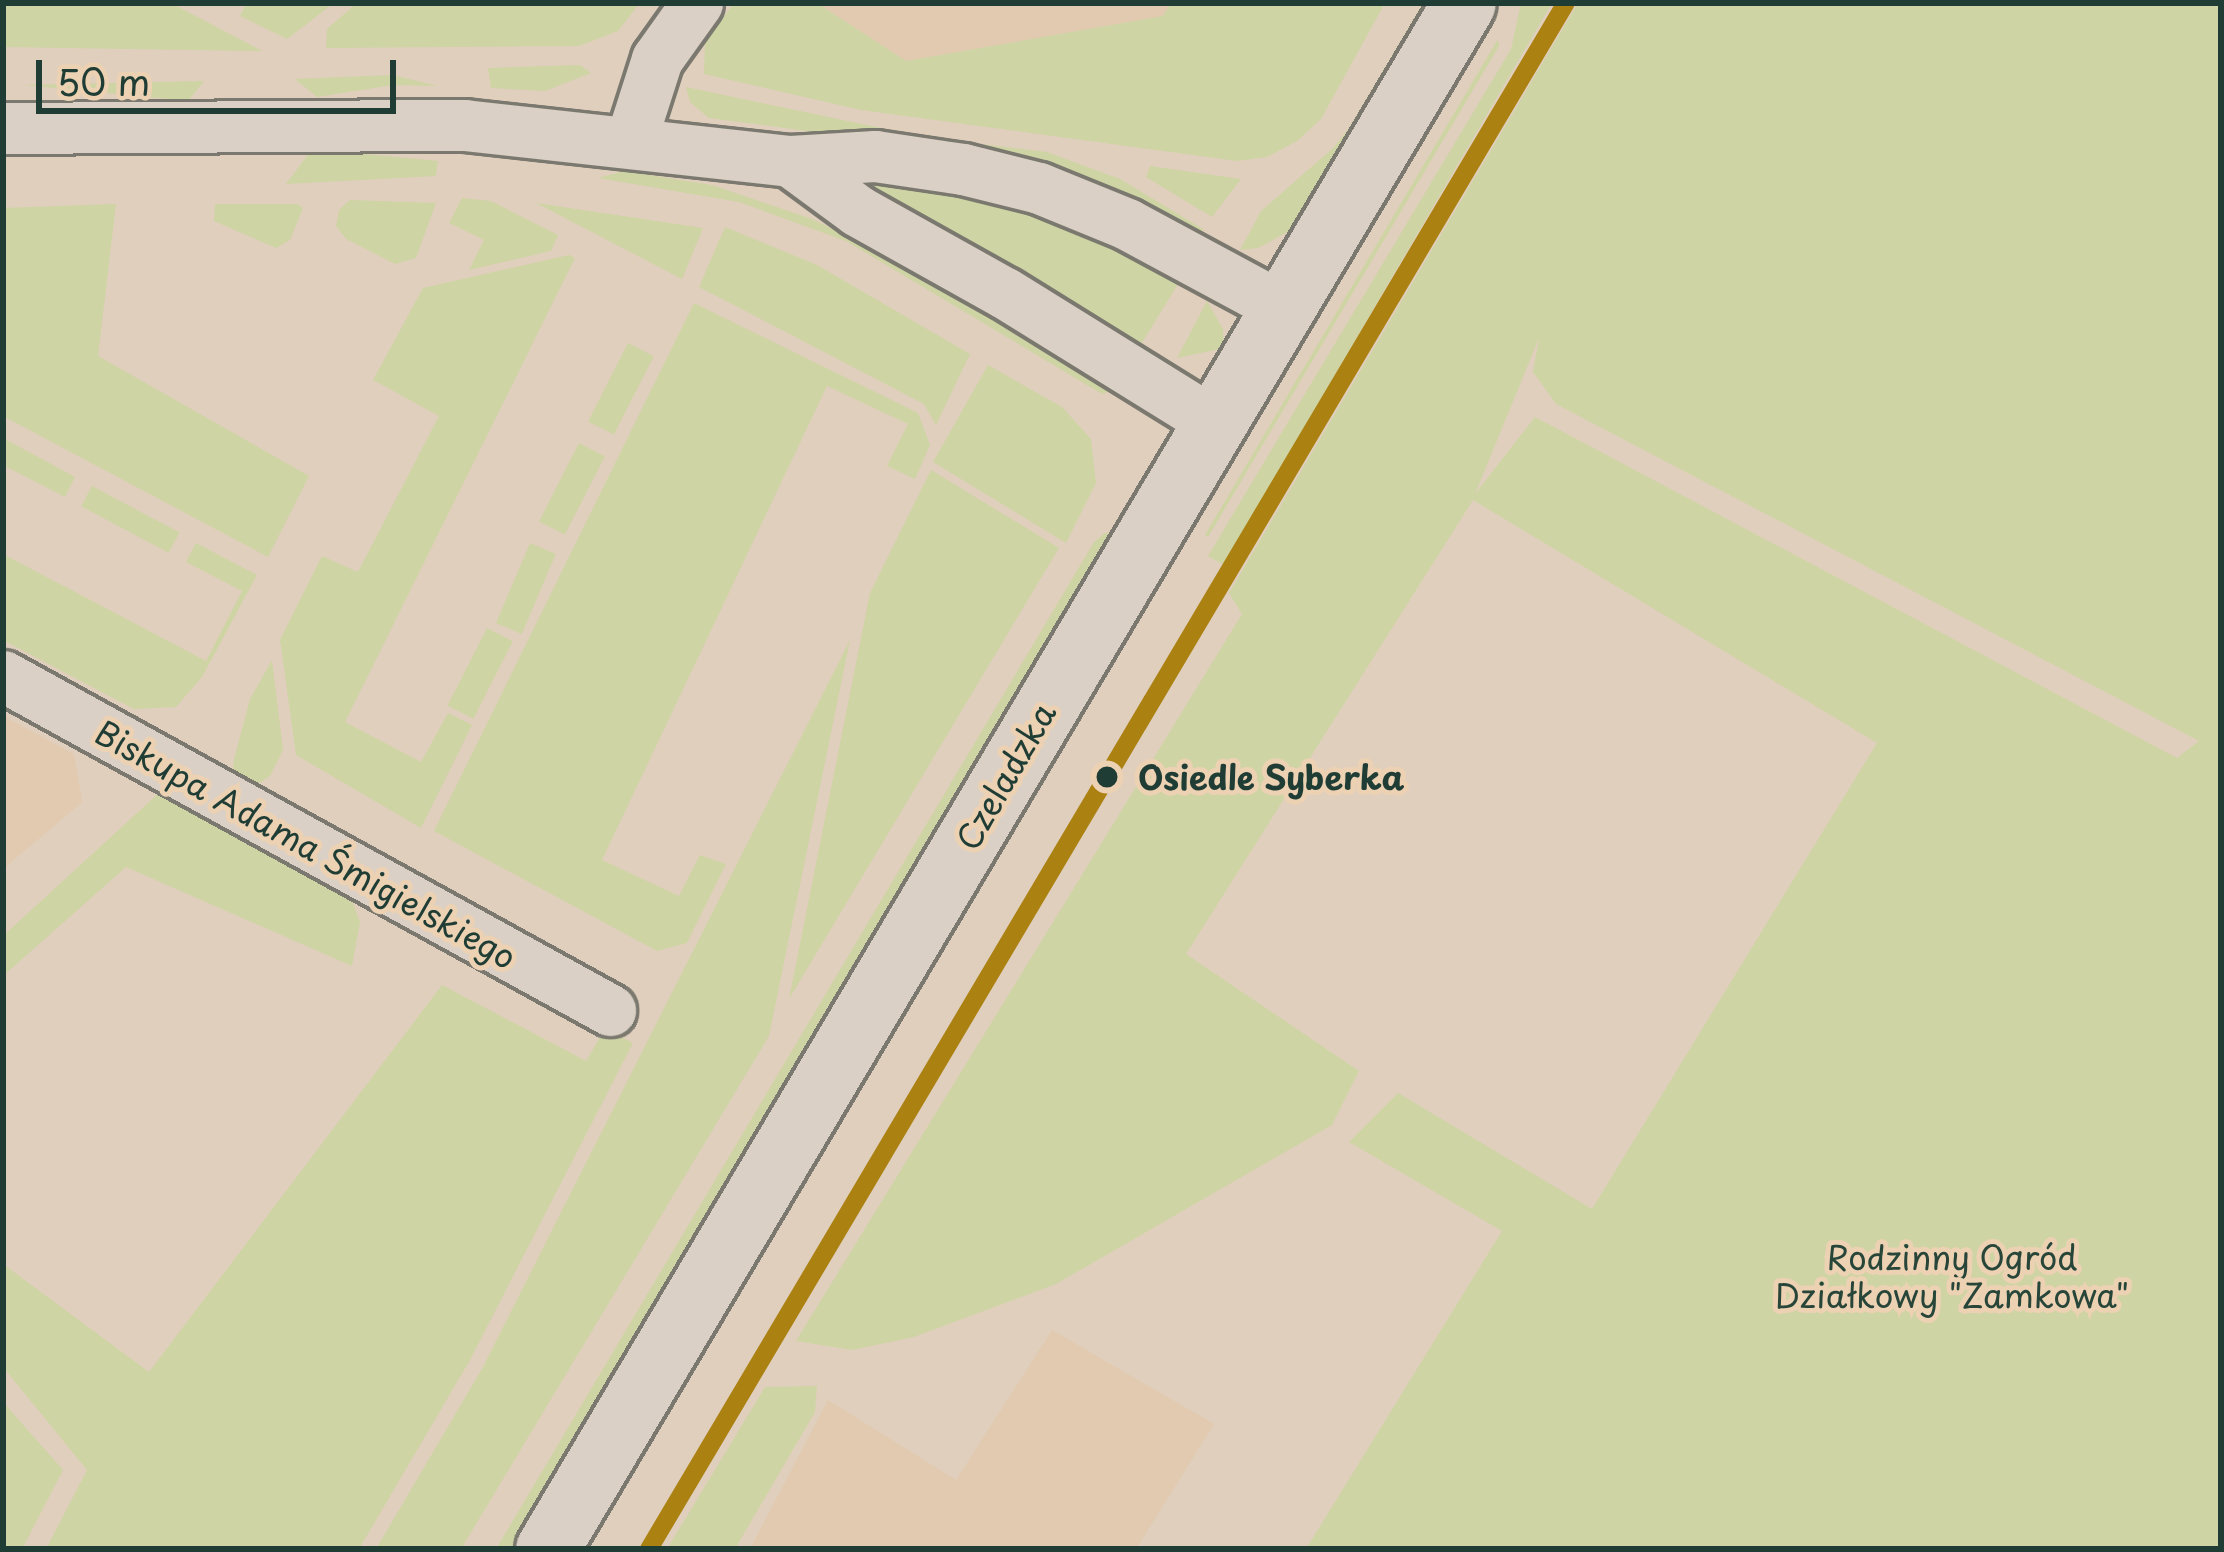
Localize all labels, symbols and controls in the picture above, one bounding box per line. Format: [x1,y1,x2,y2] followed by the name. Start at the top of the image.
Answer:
[42,36,402,110] scale bar
[57,54,150,108] text: 50 m
[947,695,1063,857] street label: Czeladzka
[89,712,523,976] street label: Biskupa Adama Śmigielskiego
[1086,756,1128,798] marker: Osiedle Syberka
[1138,757,1407,797] place label: Osiedle Syberka
[1775,1237,2129,1315] park label: Rodzinny Ogród Działkowy "Zamkowa"

